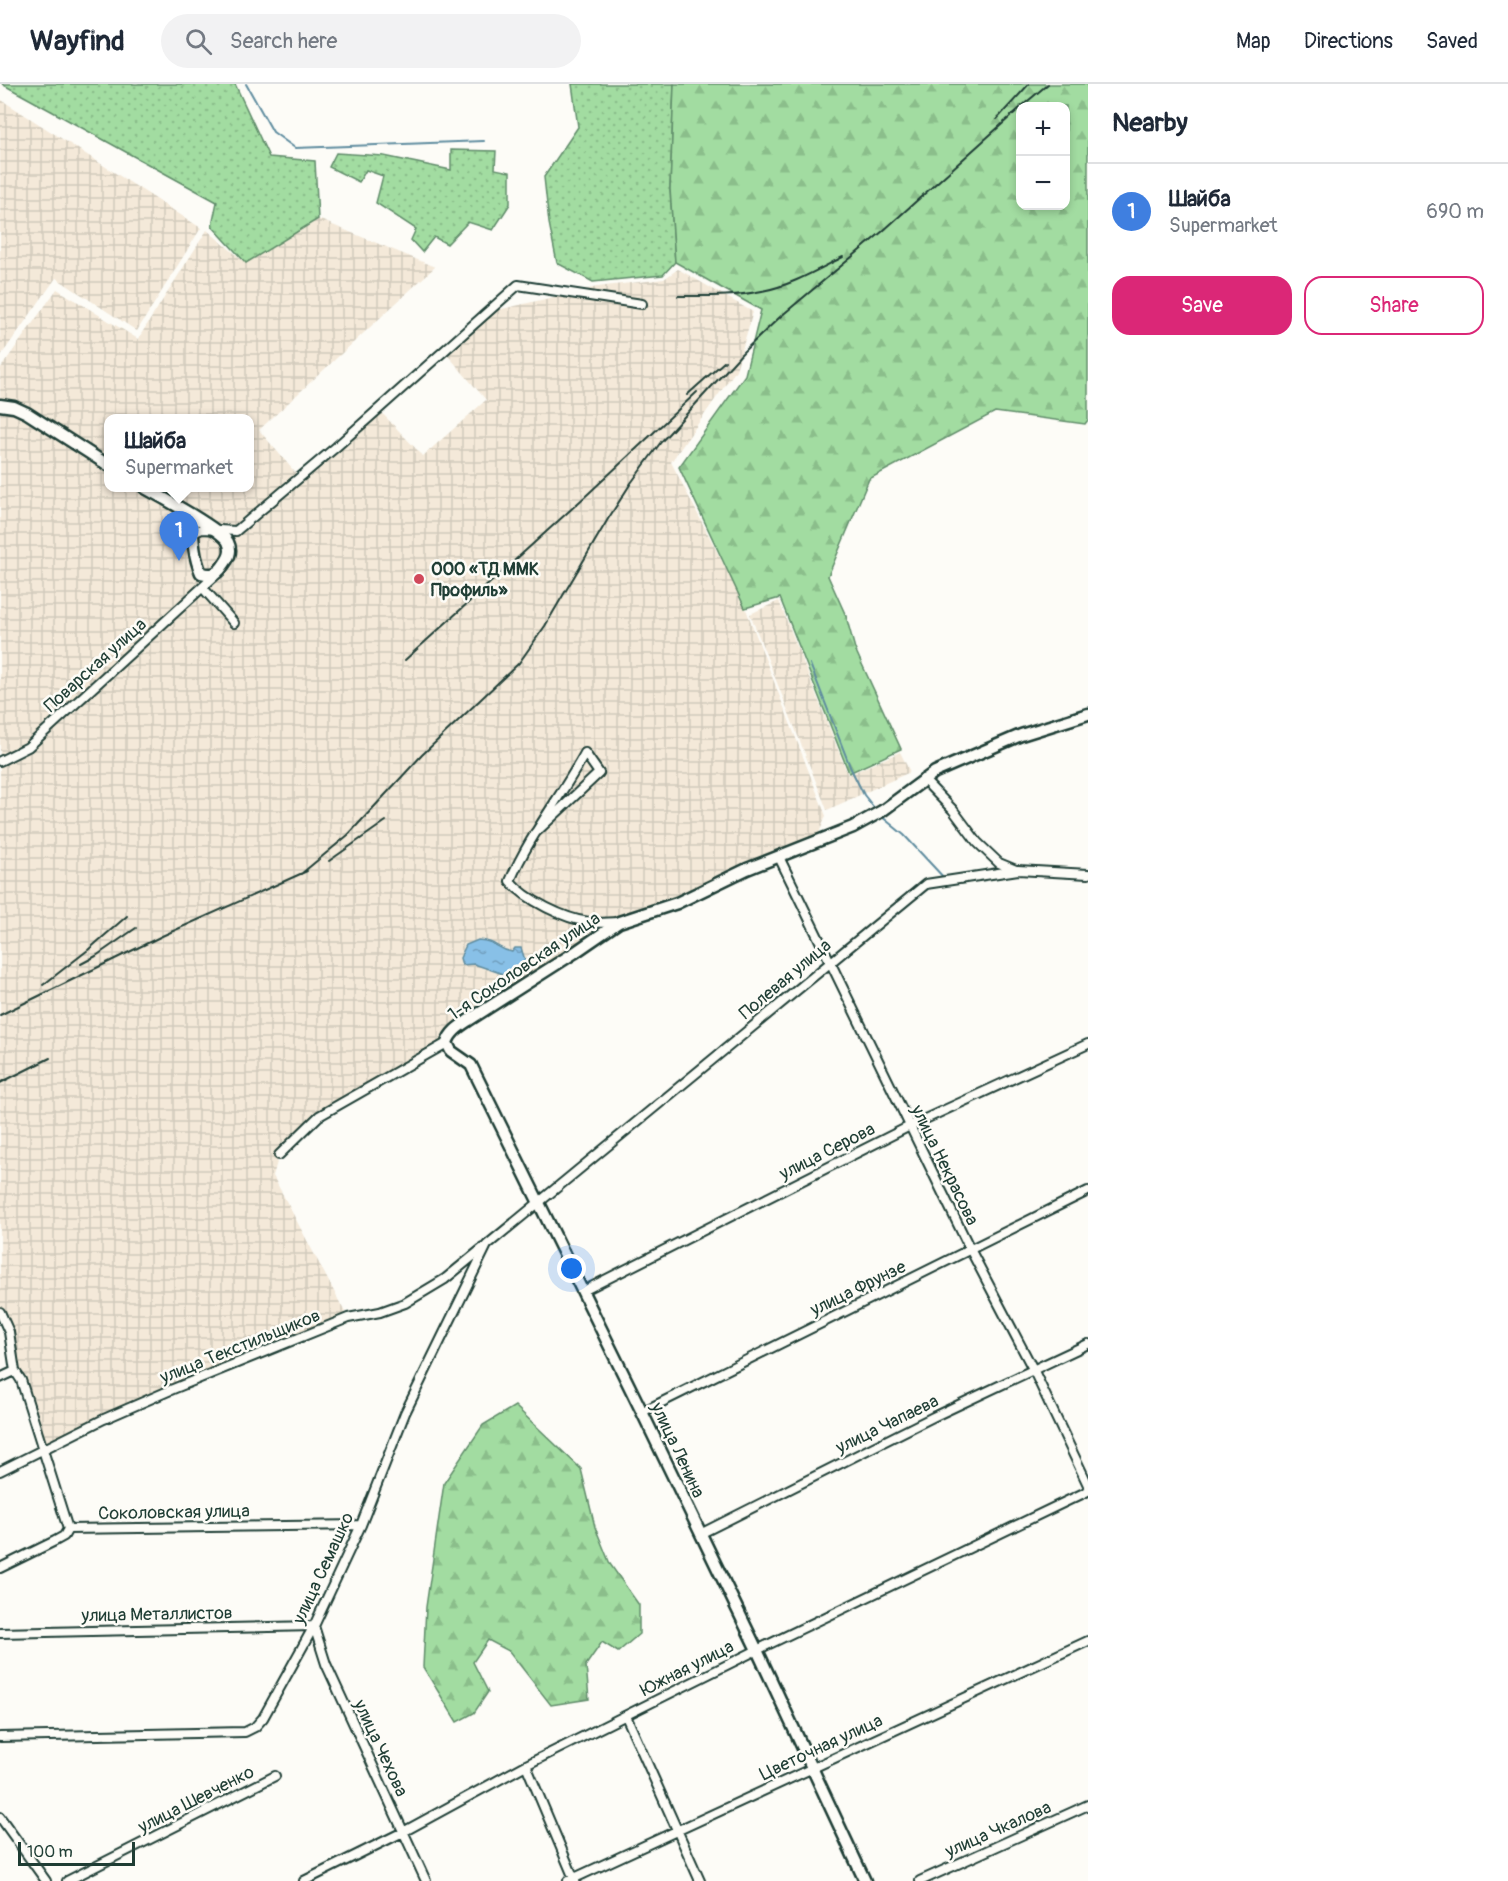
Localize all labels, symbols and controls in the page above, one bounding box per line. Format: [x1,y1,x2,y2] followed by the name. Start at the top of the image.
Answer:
[161,14,581,68] search box
[30,24,125,59] text: Wayfind
[182,25,215,58] icon: search
[230,27,337,55] text: Search here
[1236,28,1271,55] text: Map
[1304,28,1393,55] text: Directions
[1426,28,1478,55] text: Saved
[1016,102,1070,210] map controls
[1016,102,1070,156] button: +
[1112,107,1188,139] text: Nearby
[1016,156,1070,210] button: −
[1169,185,1231,213] text: Шайба
[1128,199,1135,224] text: 1
[1426,199,1484,224] text: 690 m
[1169,213,1278,238] text: Supermarket
[1112,276,1292,335] button: Save
[1304,276,1484,335] button: Share
[104,414,254,492] popup
[125,427,186,455] text: Шайба
[125,455,233,480] text: Supermarket
[160,512,198,561] pin: 1
[431,558,539,602] place label: ООО «ТД ММК Профиль»
[412,572,426,586] marker: ООО «ТД ММК Профиль»
[39,613,151,717] street label: Поварская улица
[444,907,605,1026] street label: 1-я Соколовская улица
[735,934,836,1025] street label: Полевая улица
[905,1100,984,1229] street label: улица Некрасова
[775,1118,879,1186] street label: улица Серова
[557,1254,586,1283] your location
[806,1255,910,1322] street label: улица Фрунзе
[156,1304,324,1389] street label: улица Текстильщиков
[831,1390,942,1460] street label: улица Чапаева
[645,1398,710,1502] street label: улица Ленина
[98,1500,250,1525] street label: Соколовская улица
[287,1508,360,1629] street label: улица Семашко
[80,1602,233,1627] street label: улица Металлистов
[637,1635,738,1702] street label: Южная улица
[348,1695,413,1800] street label: улица Чехова
[756,1709,886,1786] street label: Цветочная улица
[133,1760,258,1839] street label: улица Шевченко
[941,1796,1055,1863] street label: улица Чкалова
[18,1839,135,1866] scale bar
[27,1842,73,1862] text: 100 m

